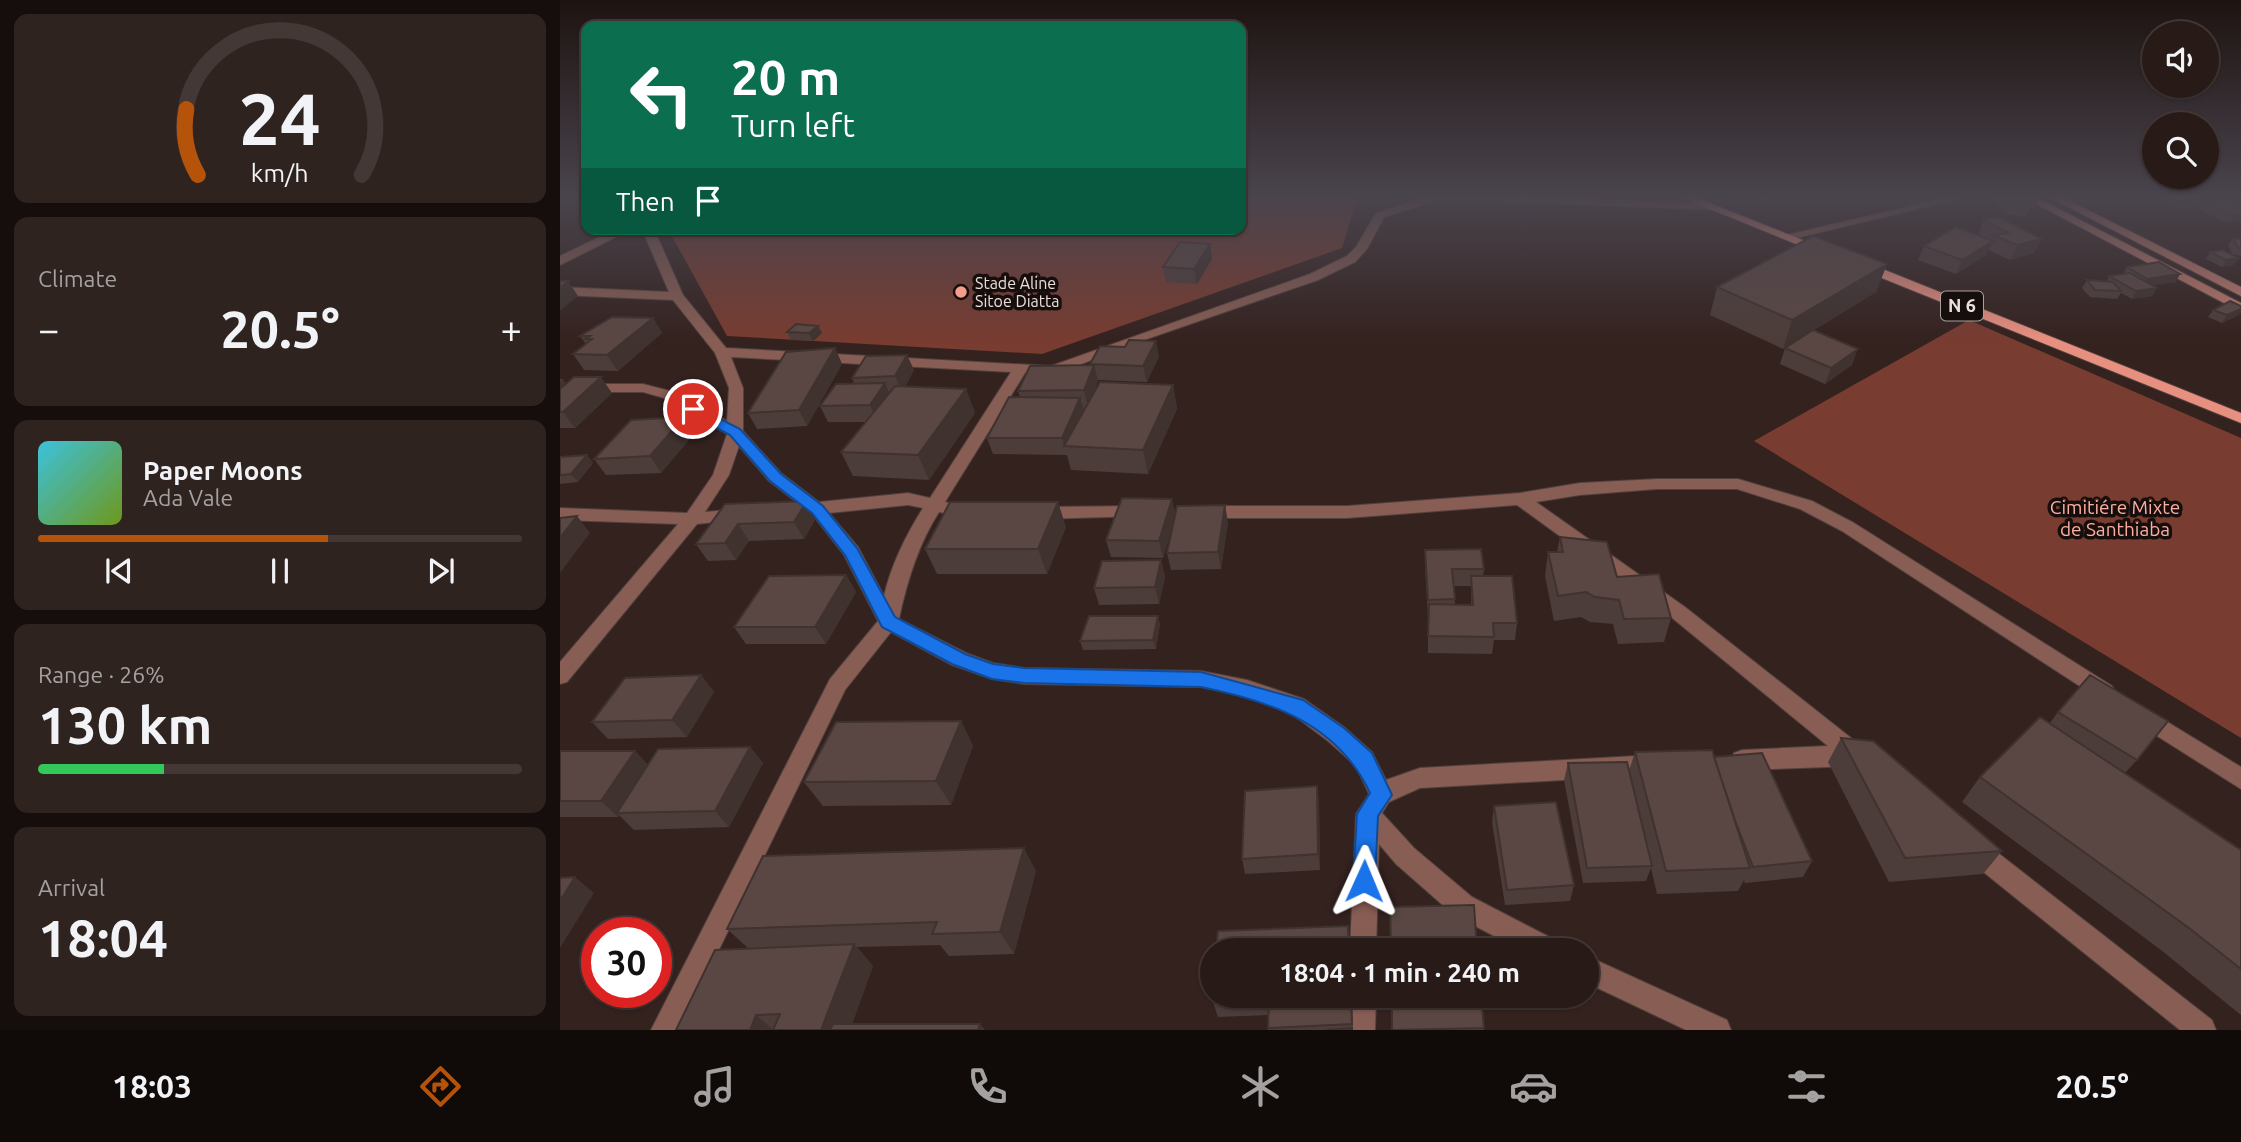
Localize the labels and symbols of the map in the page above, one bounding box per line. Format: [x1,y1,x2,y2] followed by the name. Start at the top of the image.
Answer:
[975,274,1060,310] place label: Stade Aline Sitoe Diatta
[953,284,969,300] marker: Stade Aline Sitoe Diatta
[1941,292,1983,320] road number: N 6
[663,379,723,439] pin
[2050,496,2180,540] park label: Cimitiére Mixte de Santhiaba
[1327,844,1401,918] position arrow
[581,917,672,1008] speed limit sign: 30

